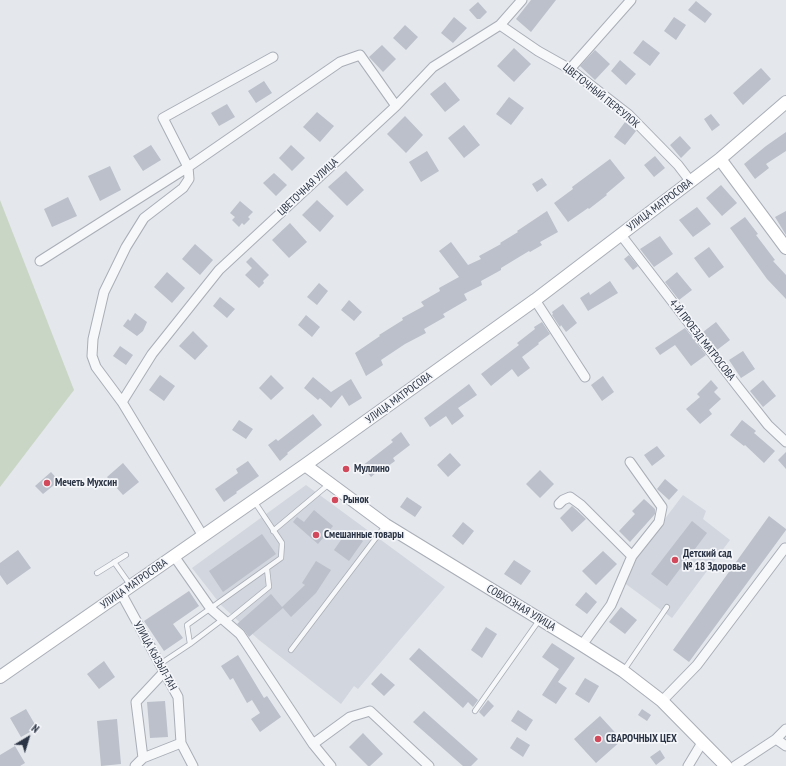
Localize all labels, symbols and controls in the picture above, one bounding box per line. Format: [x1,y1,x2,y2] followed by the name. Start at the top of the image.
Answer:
[560,61,642,131] street label: ЦВЕТОЧНЫЙ ПЕРЕУЛОК
[275,156,341,218] street label: ЦВЕТОЧНАЯ УЛИЦА
[625,176,695,234] street label: УЛИЦА МАТРОСОВА
[666,297,738,383] street label: 4-Й ПРОЕЗД МАТРОСОВА
[363,370,435,426] street label: УЛИЦА МАТРОСОВА
[354,462,390,476] place label: Муллино
[341,464,351,474] marker: Муллино
[55,476,117,490] place label: Мечеть Мухсин
[42,478,52,488] marker: Мечеть Мухсин
[343,493,369,507] place label: Рынок
[330,495,340,505] marker: Рынок
[324,528,404,542] place label: Смешанные товары
[311,530,321,540] marker: Смешанные товары
[683,547,746,573] place label: Детский сад № 18 Здоровье
[670,555,680,565] marker: Детский сад № 18 Здоровье
[98,556,170,612] street label: УЛИЦА МАТРОСОВА
[484,582,558,634] street label: СОВХОЗНАЯ УЛИЦА
[131,619,179,693] street label: УЛИЦА КЫЗЫЛ-ТАН
[8,718,48,758] north arrow
[29,721,42,736] text: N
[606,732,677,746] place label: СВАРОЧНЫХ ЦЕХ
[593,734,603,744] marker: СВАРОЧНЫХ ЦЕХ

